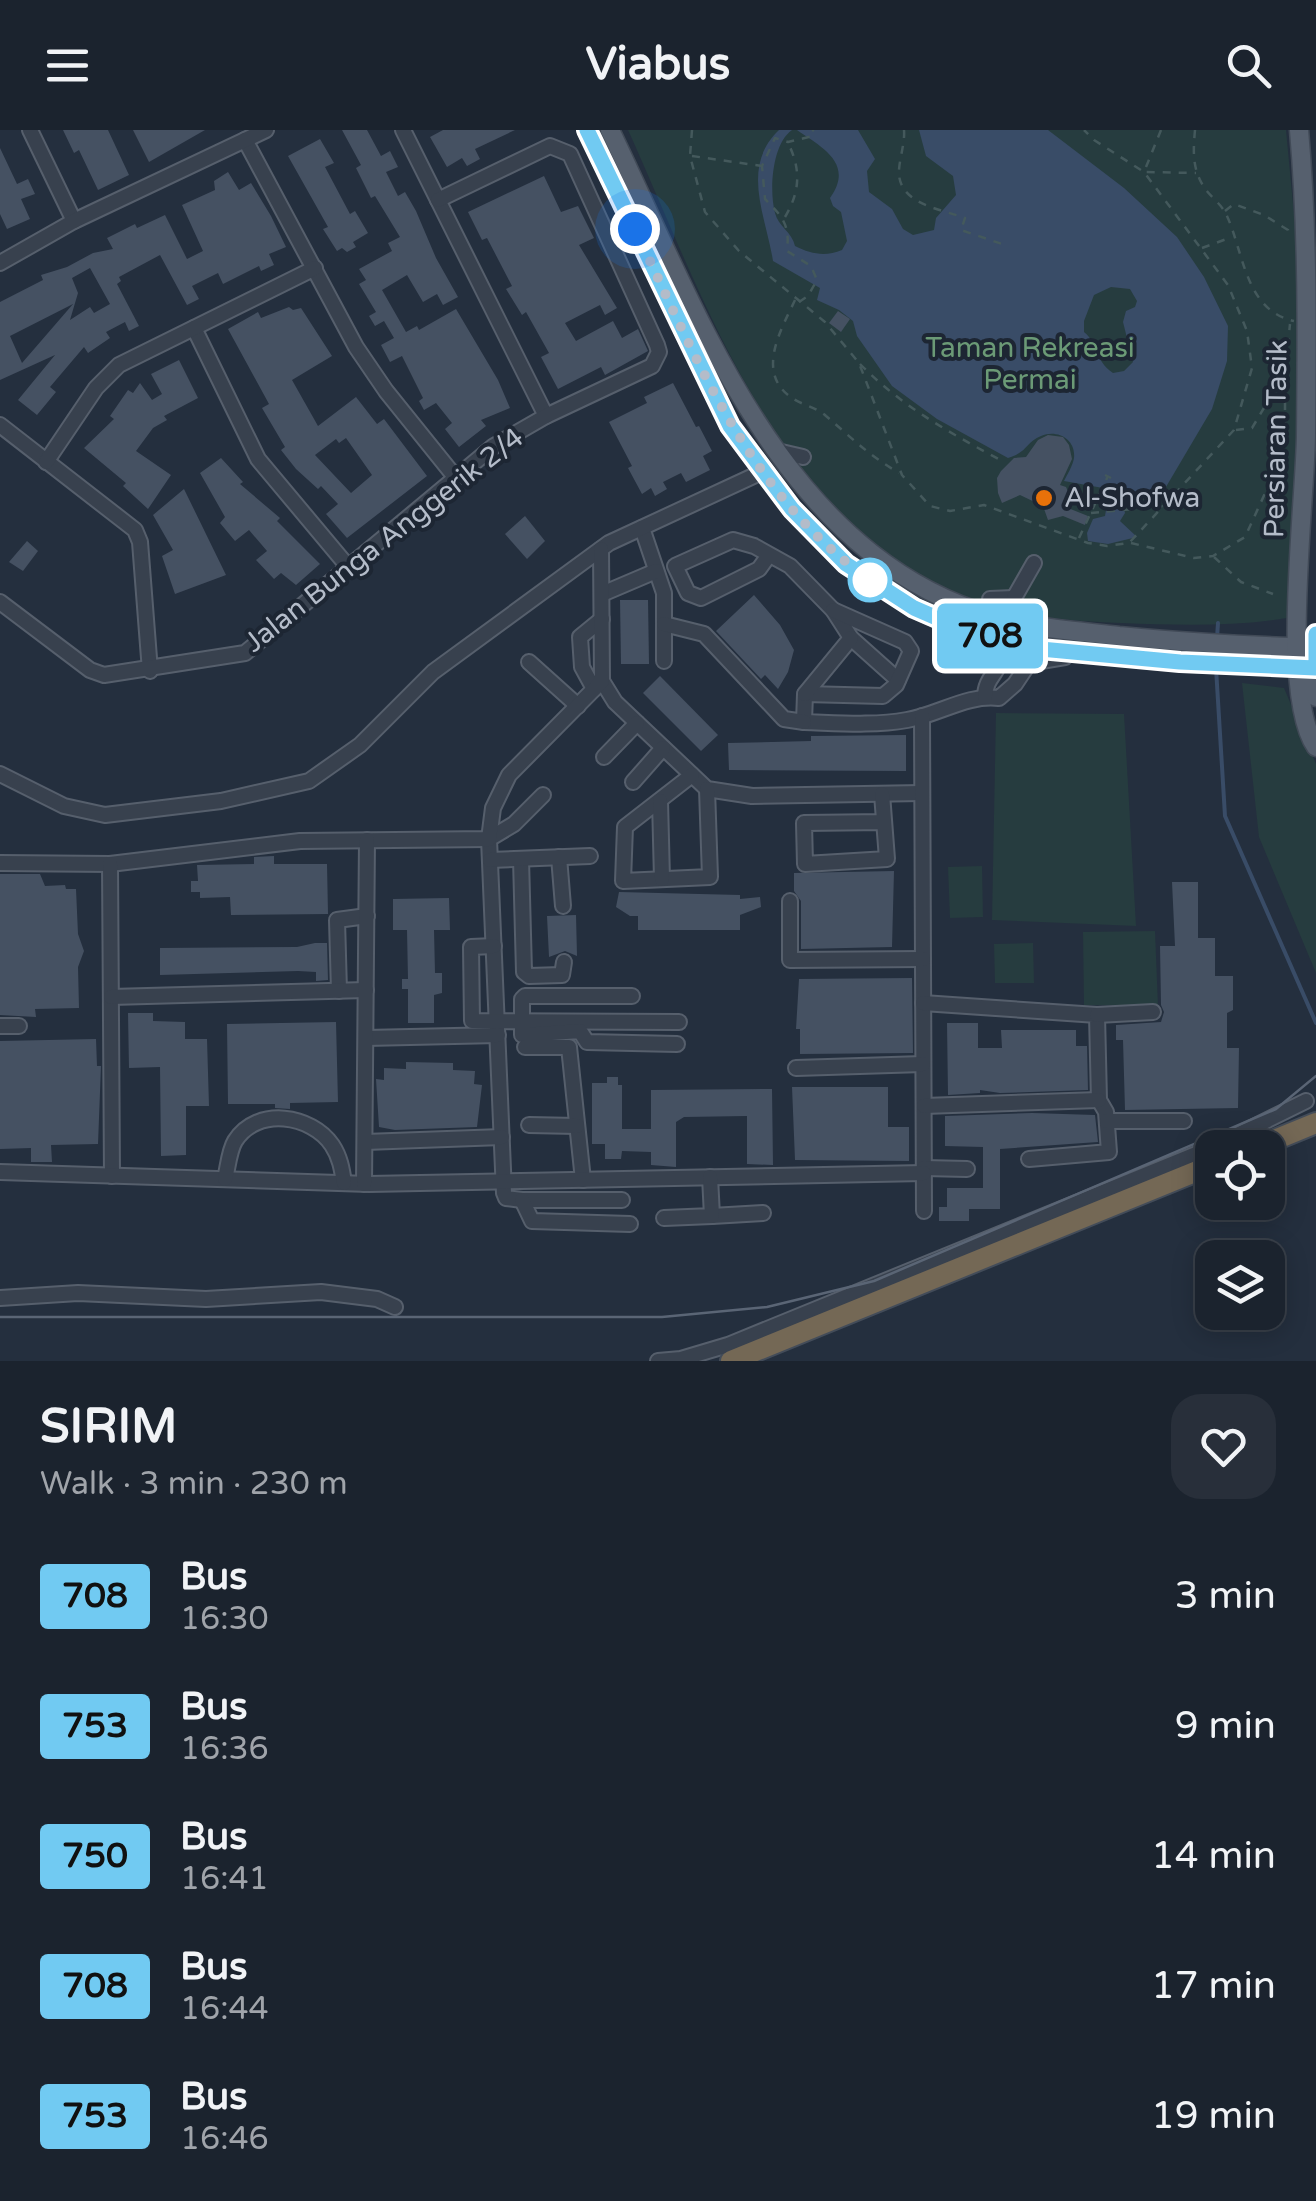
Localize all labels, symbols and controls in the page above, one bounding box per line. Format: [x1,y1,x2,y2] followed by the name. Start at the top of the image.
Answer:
[40,38,95,93] icon: menu
[586,38,730,92] text: Viabus
[1221,38,1276,93] icon: search
[610,204,660,254] your location
[925,331,1135,397] park label: Taman Rekreasi Permai
[1257,340,1295,538] street label: Persiaran Tasik
[238,420,530,660] street label: Jalan Bunga Anggerik 2/4
[1064,481,1200,515] place label: Al-Shofwa
[1033,487,1055,509] marker: Al-Shofwa
[849,559,891,601] unlabelled marker
[932,604,1048,668] line badge: 708
[957,615,1023,657] text: 708
[1195,1130,1285,1330] map controls
[1195,1130,1285,1220] button: locate
[1195,1240,1285,1330] button: layers
[1171,1394,1276,1499] button: heart
[40,1398,177,1456] text: SIRIM
[40,1465,348,1503] text: Walk · 3 min · 230 m
[180,1554,247,1600] text: Bus
[1175,1573,1276,1619] text: 3 min
[62,1575,128,1617] text: 708
[180,1600,269,1638] text: 16:30
[180,1684,247,1730] text: Bus
[1175,1703,1276,1749] text: 9 min
[62,1705,128,1747] text: 753
[180,1730,269,1768] text: 16:36
[180,1814,247,1860] text: Bus
[1151,1833,1276,1879] text: 14 min
[62,1835,128,1877] text: 750
[180,1860,269,1898] text: 16:41
[180,1944,247,1990] text: Bus
[1151,1963,1276,2009] text: 17 min
[62,1965,128,2007] text: 708
[180,1990,269,2028] text: 16:44
[180,2074,247,2120] text: Bus
[1151,2093,1276,2139] text: 19 min
[62,2095,128,2137] text: 753
[180,2120,269,2158] text: 16:46

